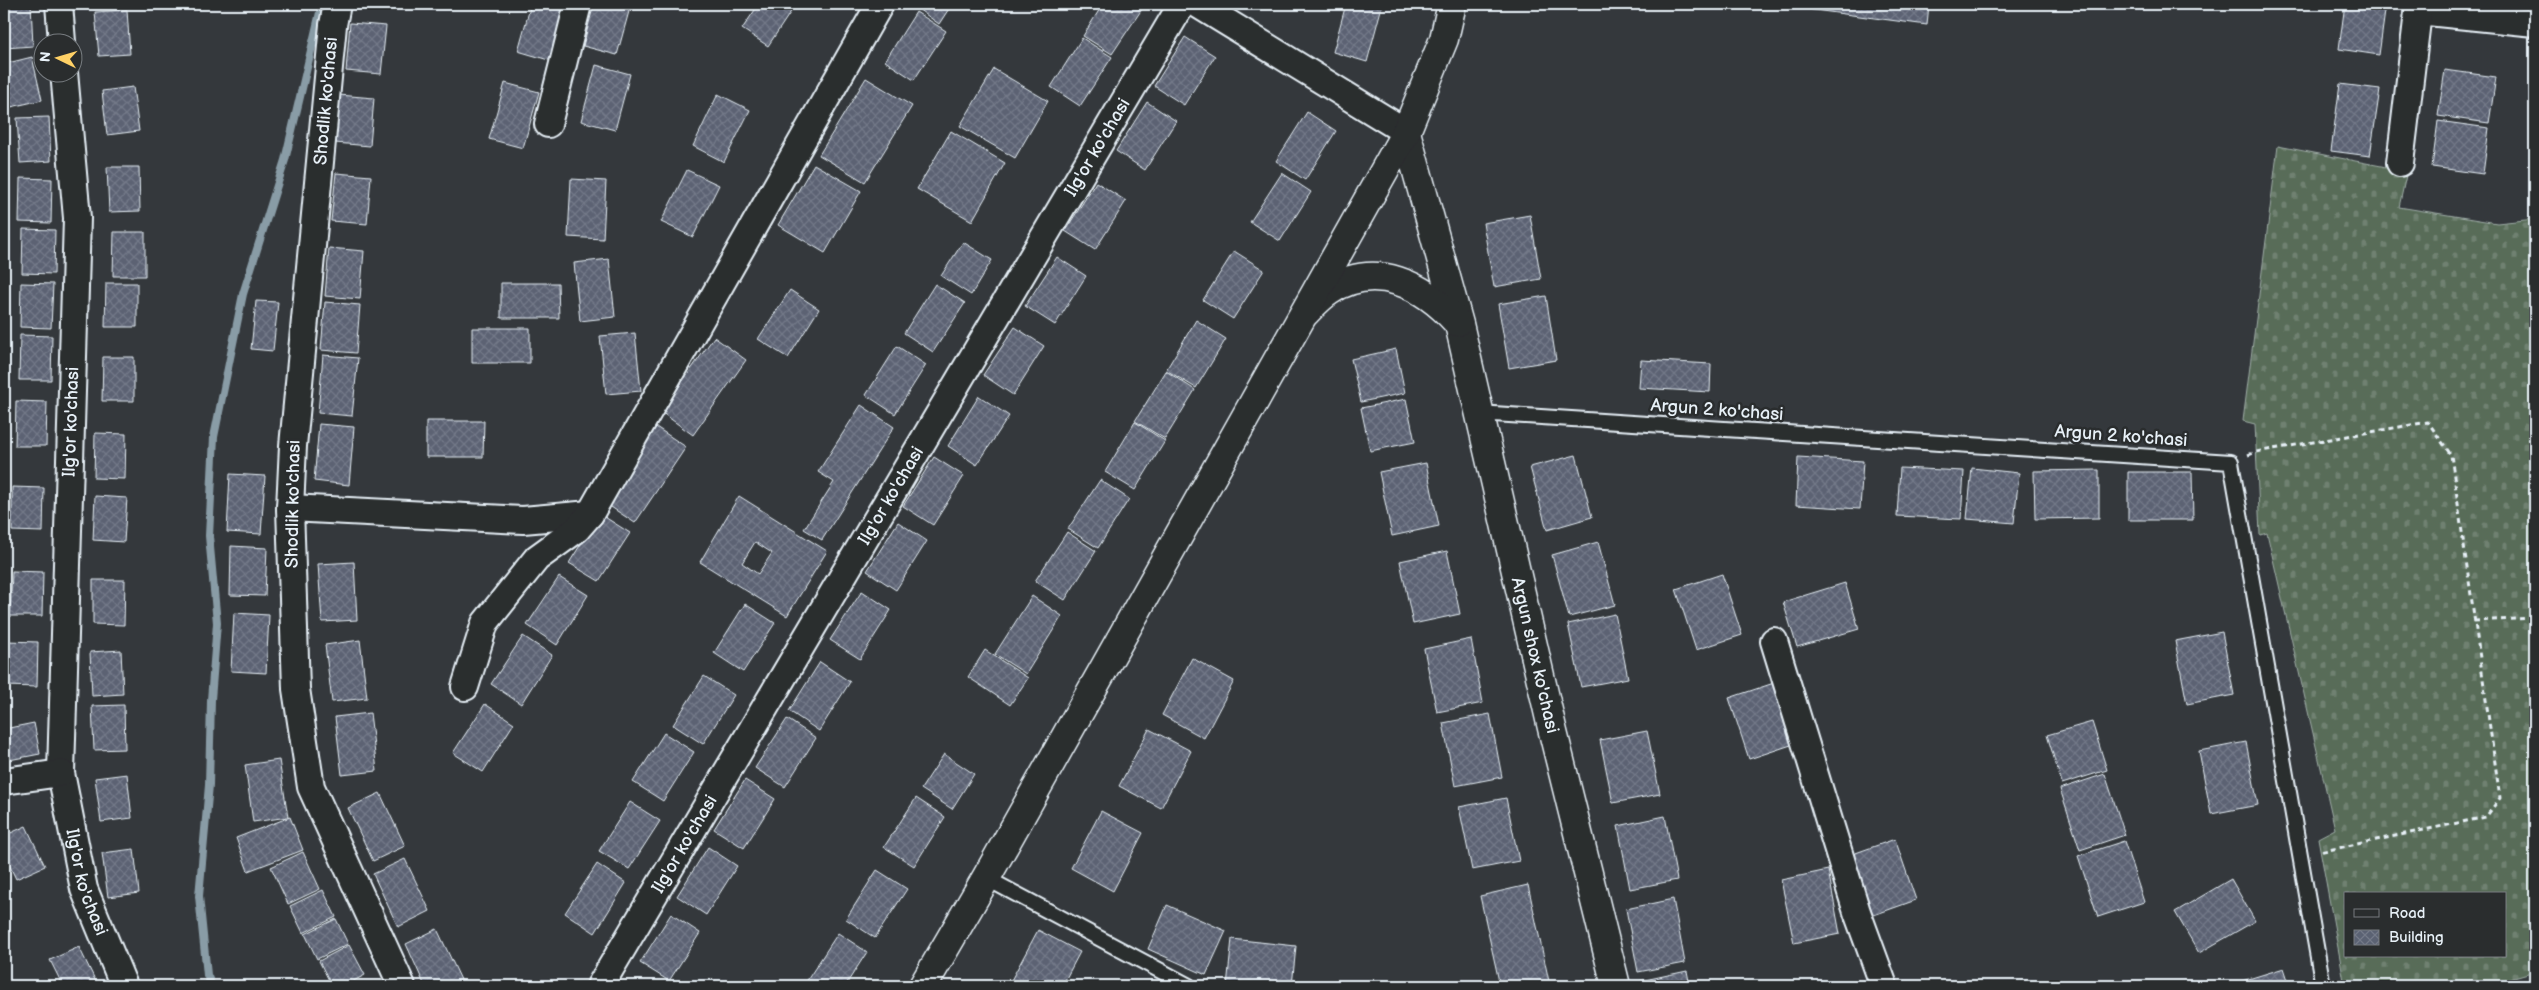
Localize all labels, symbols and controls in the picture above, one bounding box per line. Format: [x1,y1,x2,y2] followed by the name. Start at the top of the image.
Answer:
[32,32,82,82] north arrow
[310,36,342,166] street label: Shodlik ko'chasi
[37,51,54,63] text: N
[1060,94,1134,200] street label: Ilg'or ko'chasi
[59,367,83,477] street label: Ilg'or ko'chasi
[1650,395,1784,425] street label: Argun 2 ko'chasi
[2054,421,2188,451] street label: Argun 2 ko'chasi
[281,440,305,568] street label: Shodlik ko'chasi
[853,443,928,548] street label: Ilg'or ko'chasi
[1507,575,1563,735] street label: Argun shox ko'chasi
[647,791,721,897] street label: Ilg'or ko'chasi
[62,827,112,938] street label: Ilg'or ko'chasi
[2344,892,2506,958] legend
[2389,904,2425,923] text: Road
[2389,928,2444,947] text: Building

